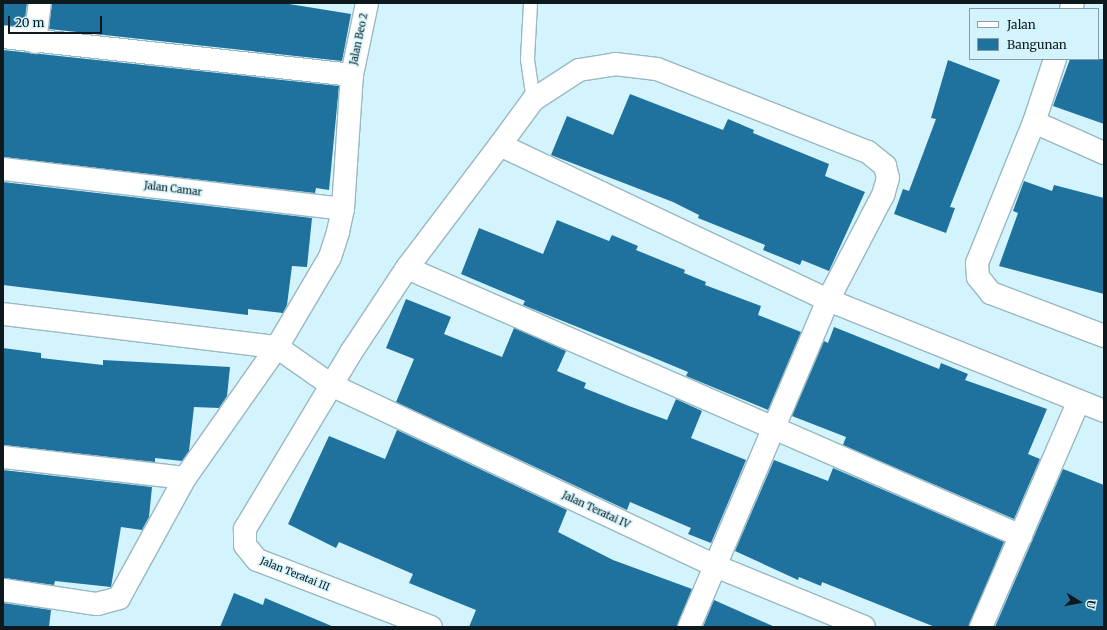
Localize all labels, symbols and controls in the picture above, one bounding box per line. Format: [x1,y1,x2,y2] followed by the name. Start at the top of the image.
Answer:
[10,8,104,34] scale bar
[969,8,1099,60] legend
[348,12,370,66] street label: Jalan Beo 2
[15,15,44,30] text: 20 m
[1007,17,1036,32] text: Jalan
[1007,37,1067,52] text: Bangunan
[143,180,203,198] street label: Jalan Camar
[560,489,632,531] street label: Jalan Teratai IV
[258,555,332,593] street label: Jalan Teratai III
[1059,582,1099,622] north arrow
[1083,599,1098,610] text: U

